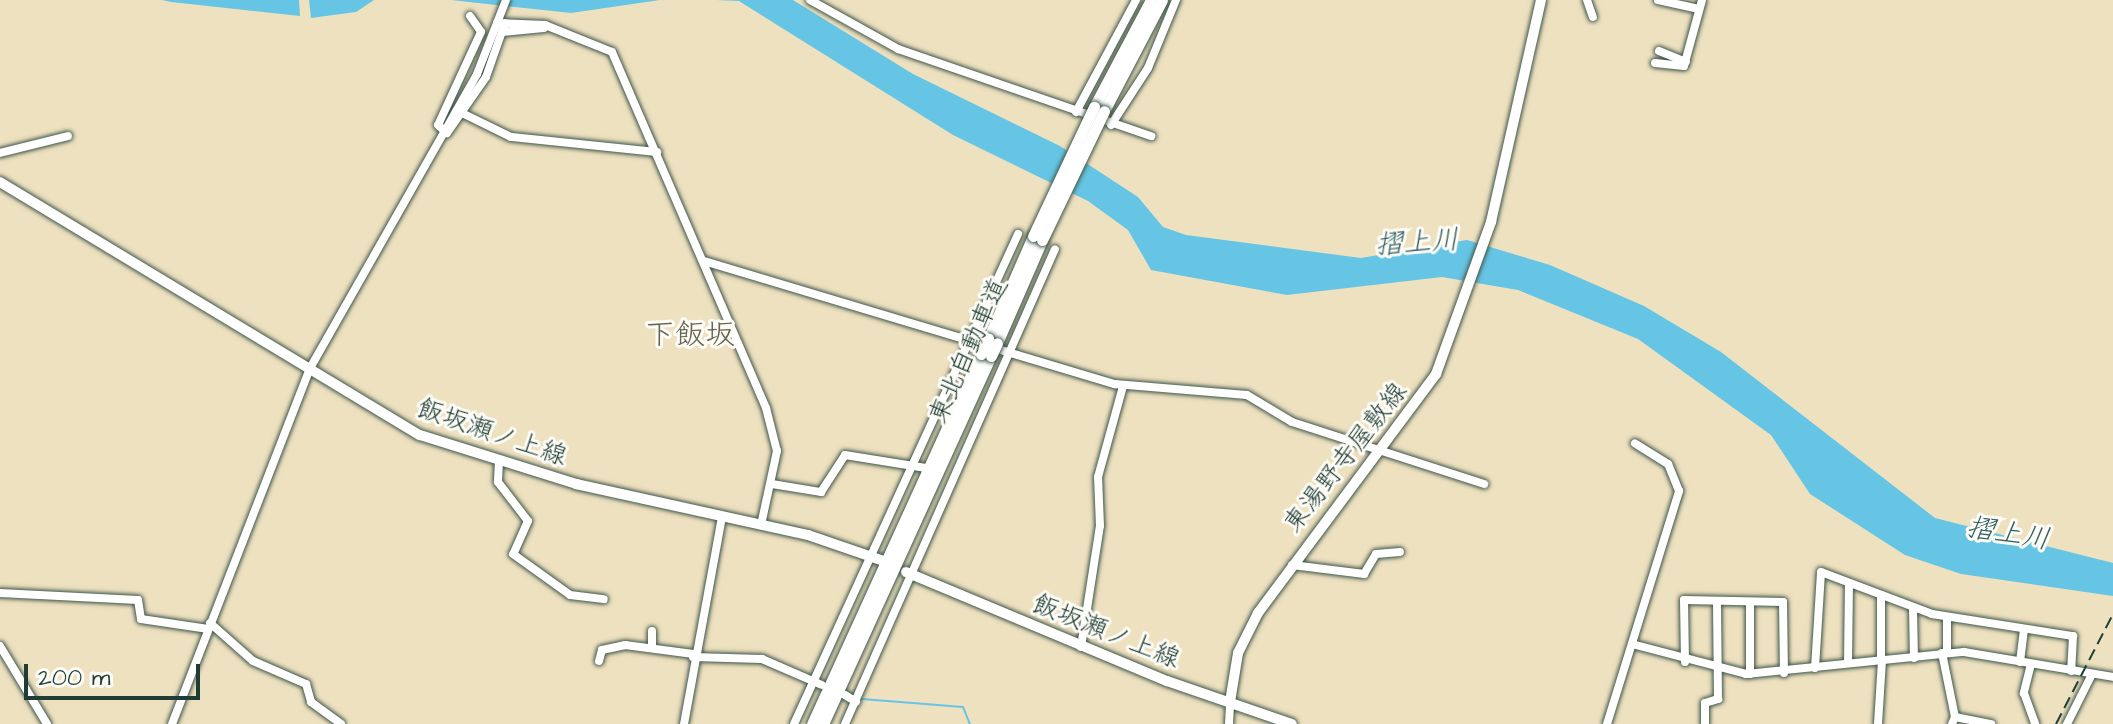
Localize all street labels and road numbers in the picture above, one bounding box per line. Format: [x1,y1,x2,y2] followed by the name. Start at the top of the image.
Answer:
[923,273,1015,429] street label: 東北自動車道
[1278,377,1414,539] street label: 東湯野寺屋敷線
[413,393,571,473] street label: 飯坂瀬ノ上線
[1028,588,1184,676] street label: 飯坂瀬ノ上線

